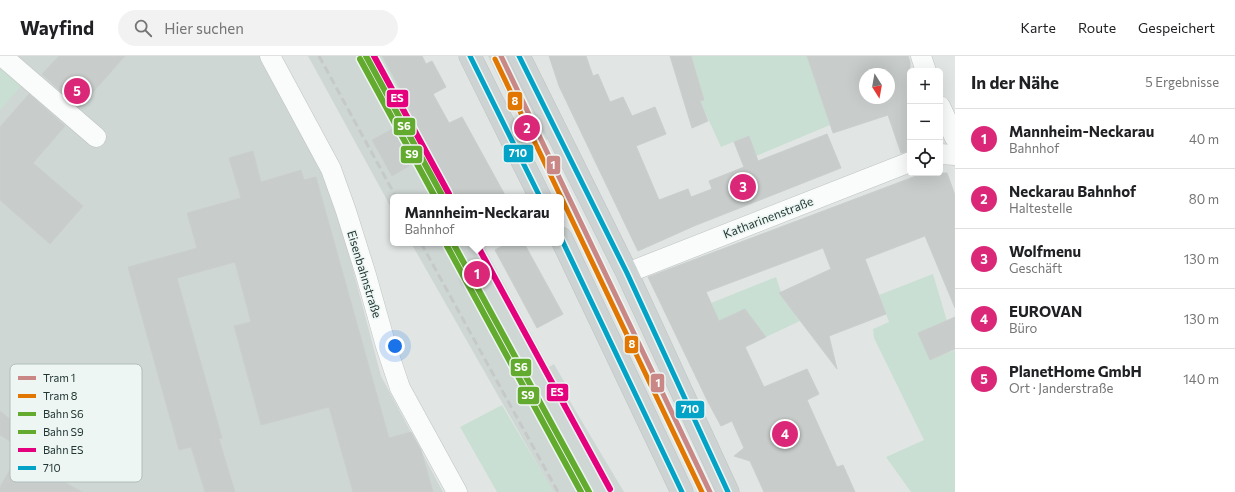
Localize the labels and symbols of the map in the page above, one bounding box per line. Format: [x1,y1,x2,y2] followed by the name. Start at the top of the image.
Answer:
[859,68,895,104] north arrow
[64,76,90,106] pin: 5
[386,89,409,108] line badge: ES
[390,91,404,104] text: ES
[507,91,523,111] line badge: 8
[512,94,519,107] text: 8
[514,113,540,143] pin: 2
[393,117,416,136] line badge: S6
[397,119,411,132] text: S6
[503,144,534,163] line badge: 710
[400,145,423,164] line badge: S9
[509,146,527,159] text: 710
[405,147,419,160] text: S9
[546,155,561,175] line badge: 1
[551,158,556,171] text: 1
[730,172,756,202] pin: 3
[721,193,815,241] street label: Katharinenstraße
[345,228,385,320] street label: Eisenbahnstraße
[464,259,490,289] pin: 1
[624,335,639,354] line badge: 8
[385,336,405,356] your location
[629,337,636,350] text: 8
[510,358,532,377] line badge: S6
[514,360,528,373] text: S6
[10,364,142,482] legend
[43,371,76,384] text: Tram 1
[650,373,665,393] line badge: 1
[656,376,661,389] text: 1
[546,383,569,402] line badge: ES
[550,385,564,398] text: ES
[517,386,540,405] line badge: S9
[521,388,535,401] text: S9
[43,389,78,402] text: Tram 8
[675,400,705,419] line badge: 710
[681,402,699,415] text: 710
[43,407,84,420] text: Bahn S6
[772,419,798,449] pin: 4
[43,425,84,438] text: Bahn S9
[43,443,84,456] text: Bahn ES
[43,461,61,474] text: 710

